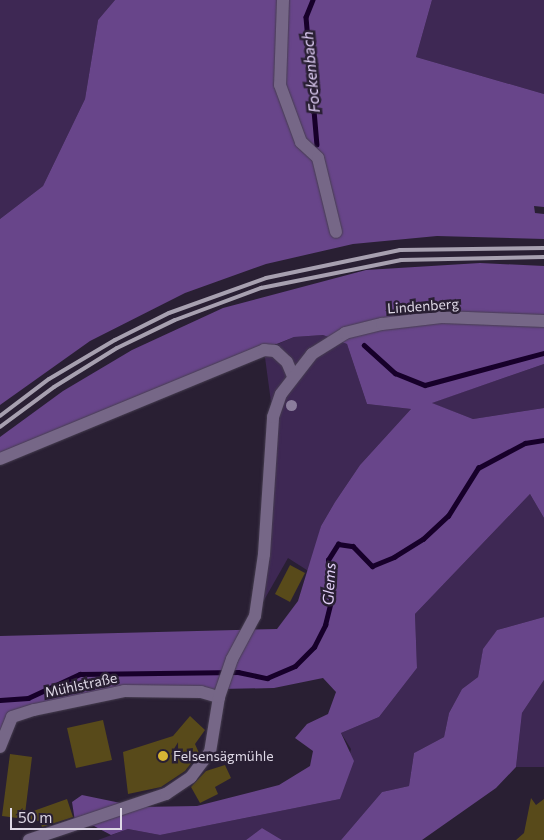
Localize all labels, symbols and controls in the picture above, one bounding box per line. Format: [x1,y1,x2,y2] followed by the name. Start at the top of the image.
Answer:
[298,31,324,113] water label: Fockenbach
[387,295,459,317] street label: Lindenberg
[319,562,339,606] water label: Glems
[43,669,119,701] street label: Mühlstraße
[173,748,274,764] place label: Felsensägmühle
[157,750,169,762] marker: Felsensägmühle
[12,798,125,830] scale bar
[18,808,52,826] text: 50 m

